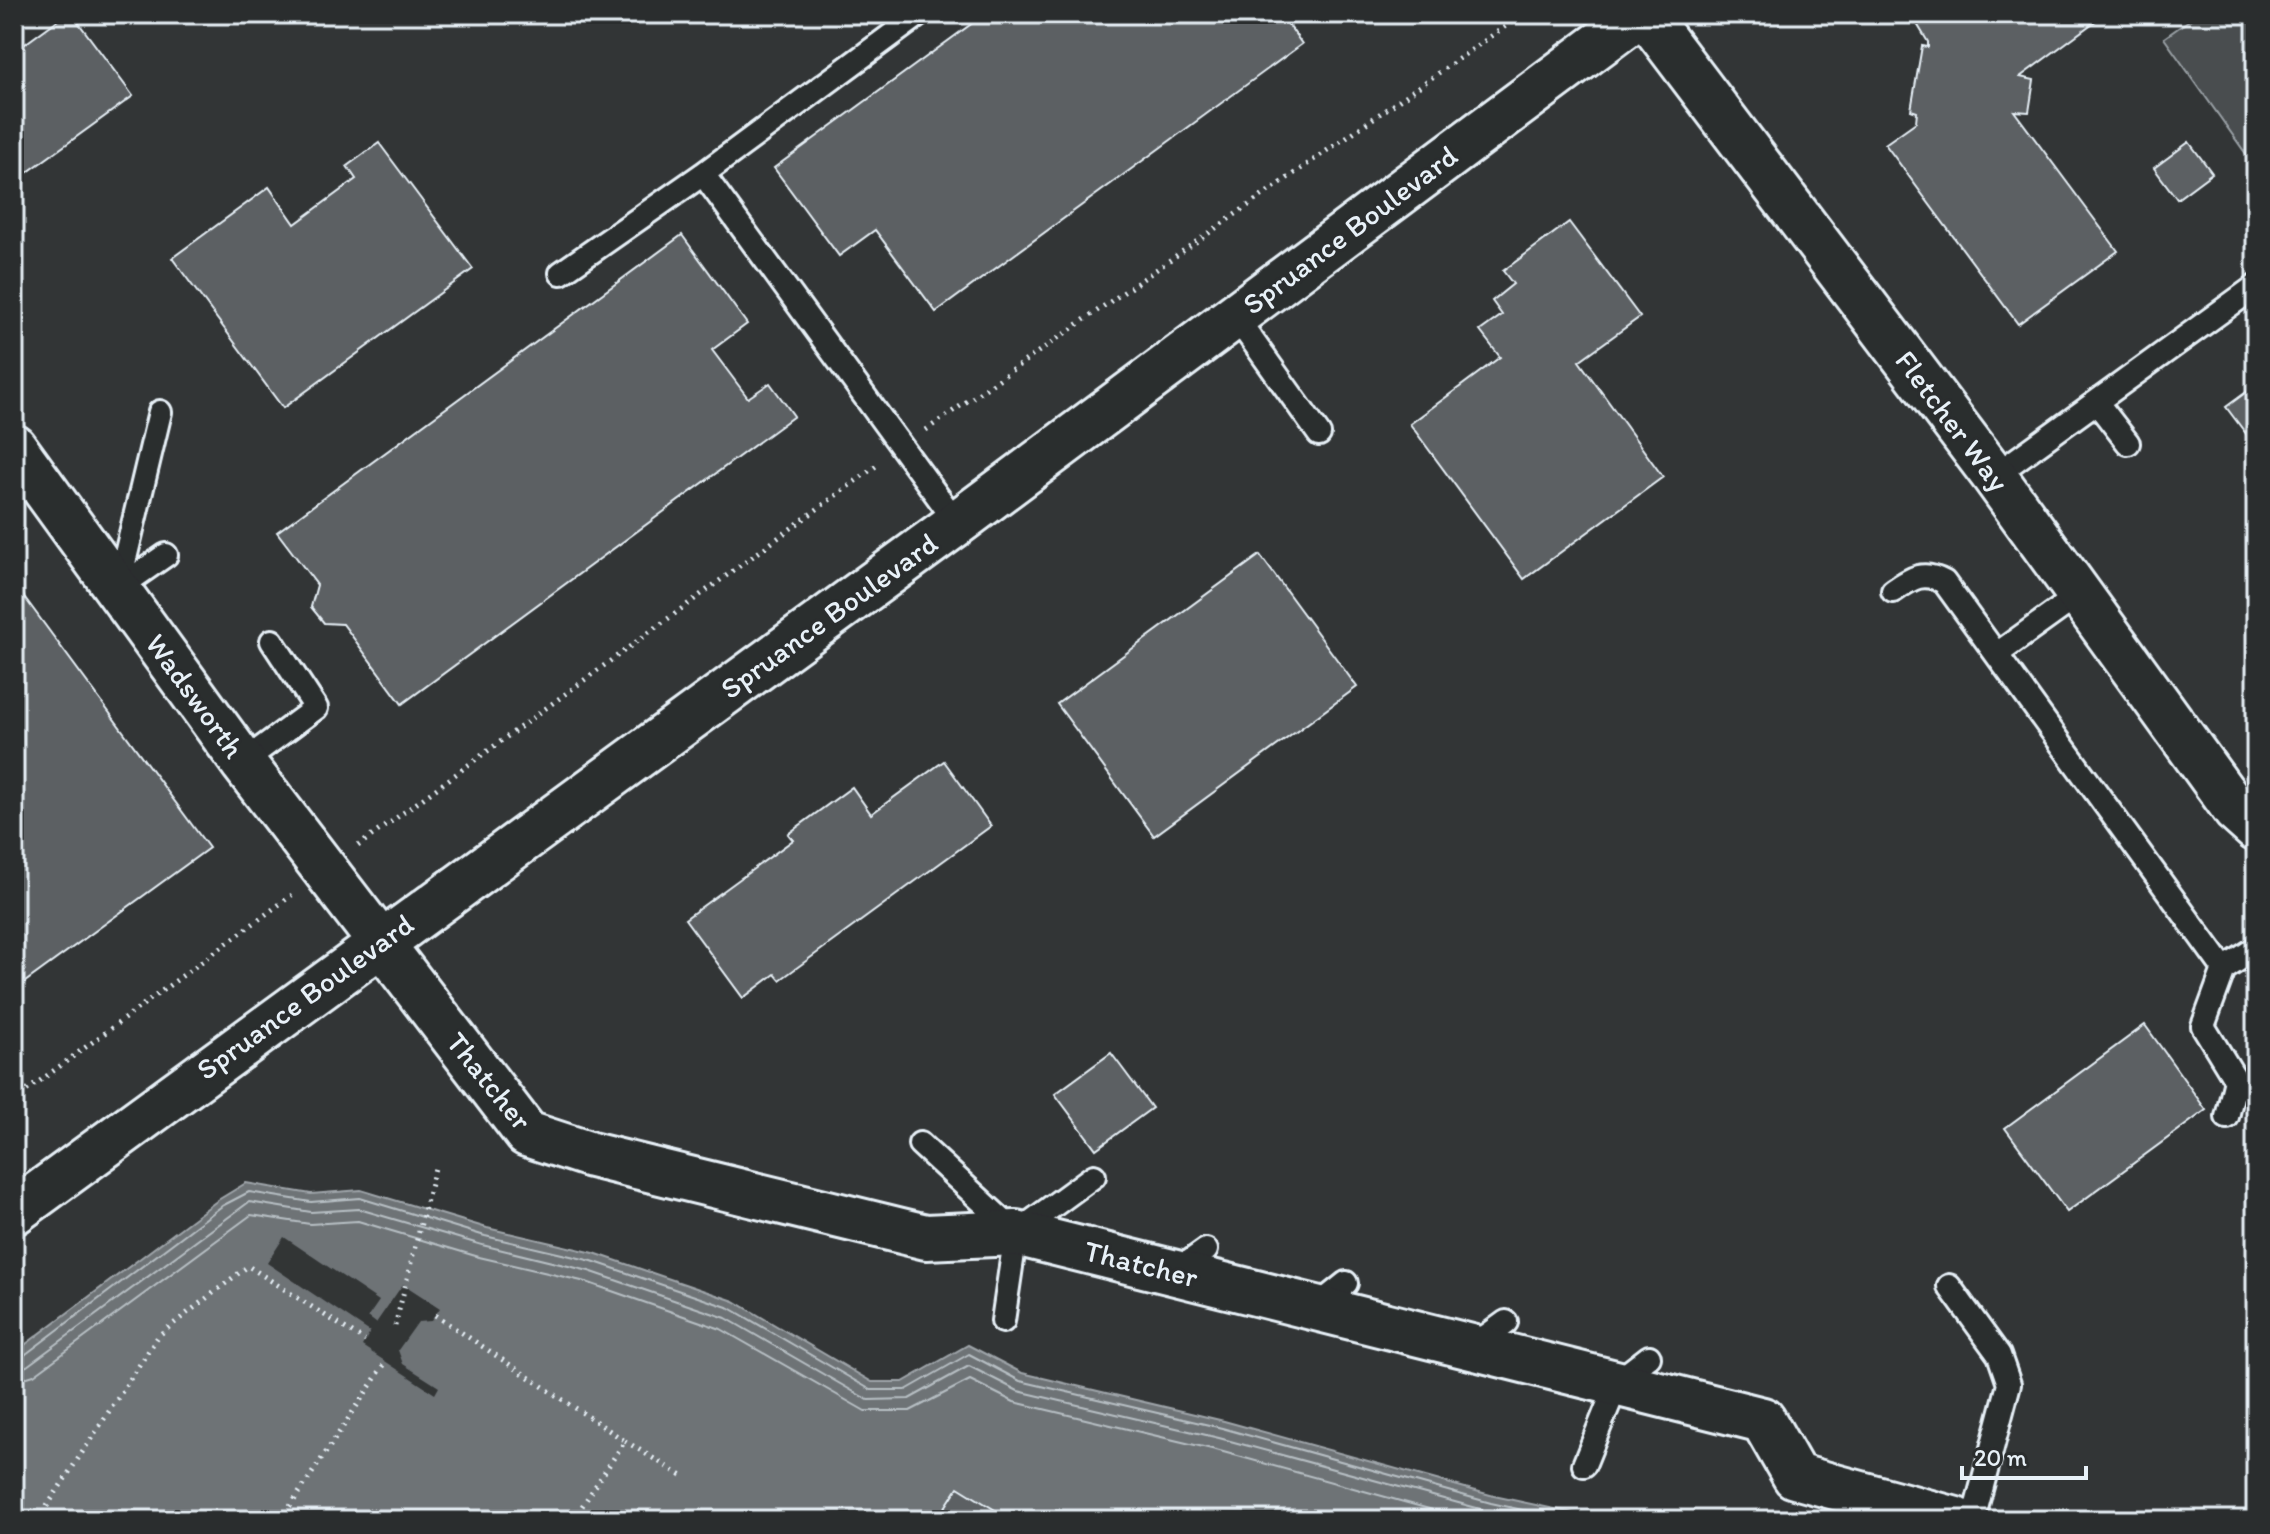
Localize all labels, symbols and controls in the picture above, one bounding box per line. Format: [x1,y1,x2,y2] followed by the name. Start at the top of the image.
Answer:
[1235,137,1464,322] street label: Spruance Boulevard
[1887,343,2018,499] street label: Fletcher Way
[713,524,944,707] street label: Spruance Boulevard
[138,626,253,765] street label: Wadsworth
[189,905,420,1088] street label: Spruance Boulevard
[439,1024,541,1138] street label: Thatcher
[1081,1232,1202,1296] street label: Thatcher
[1962,1430,2086,1480] scale bar
[1974,1443,2027,1472] text: 20 m

